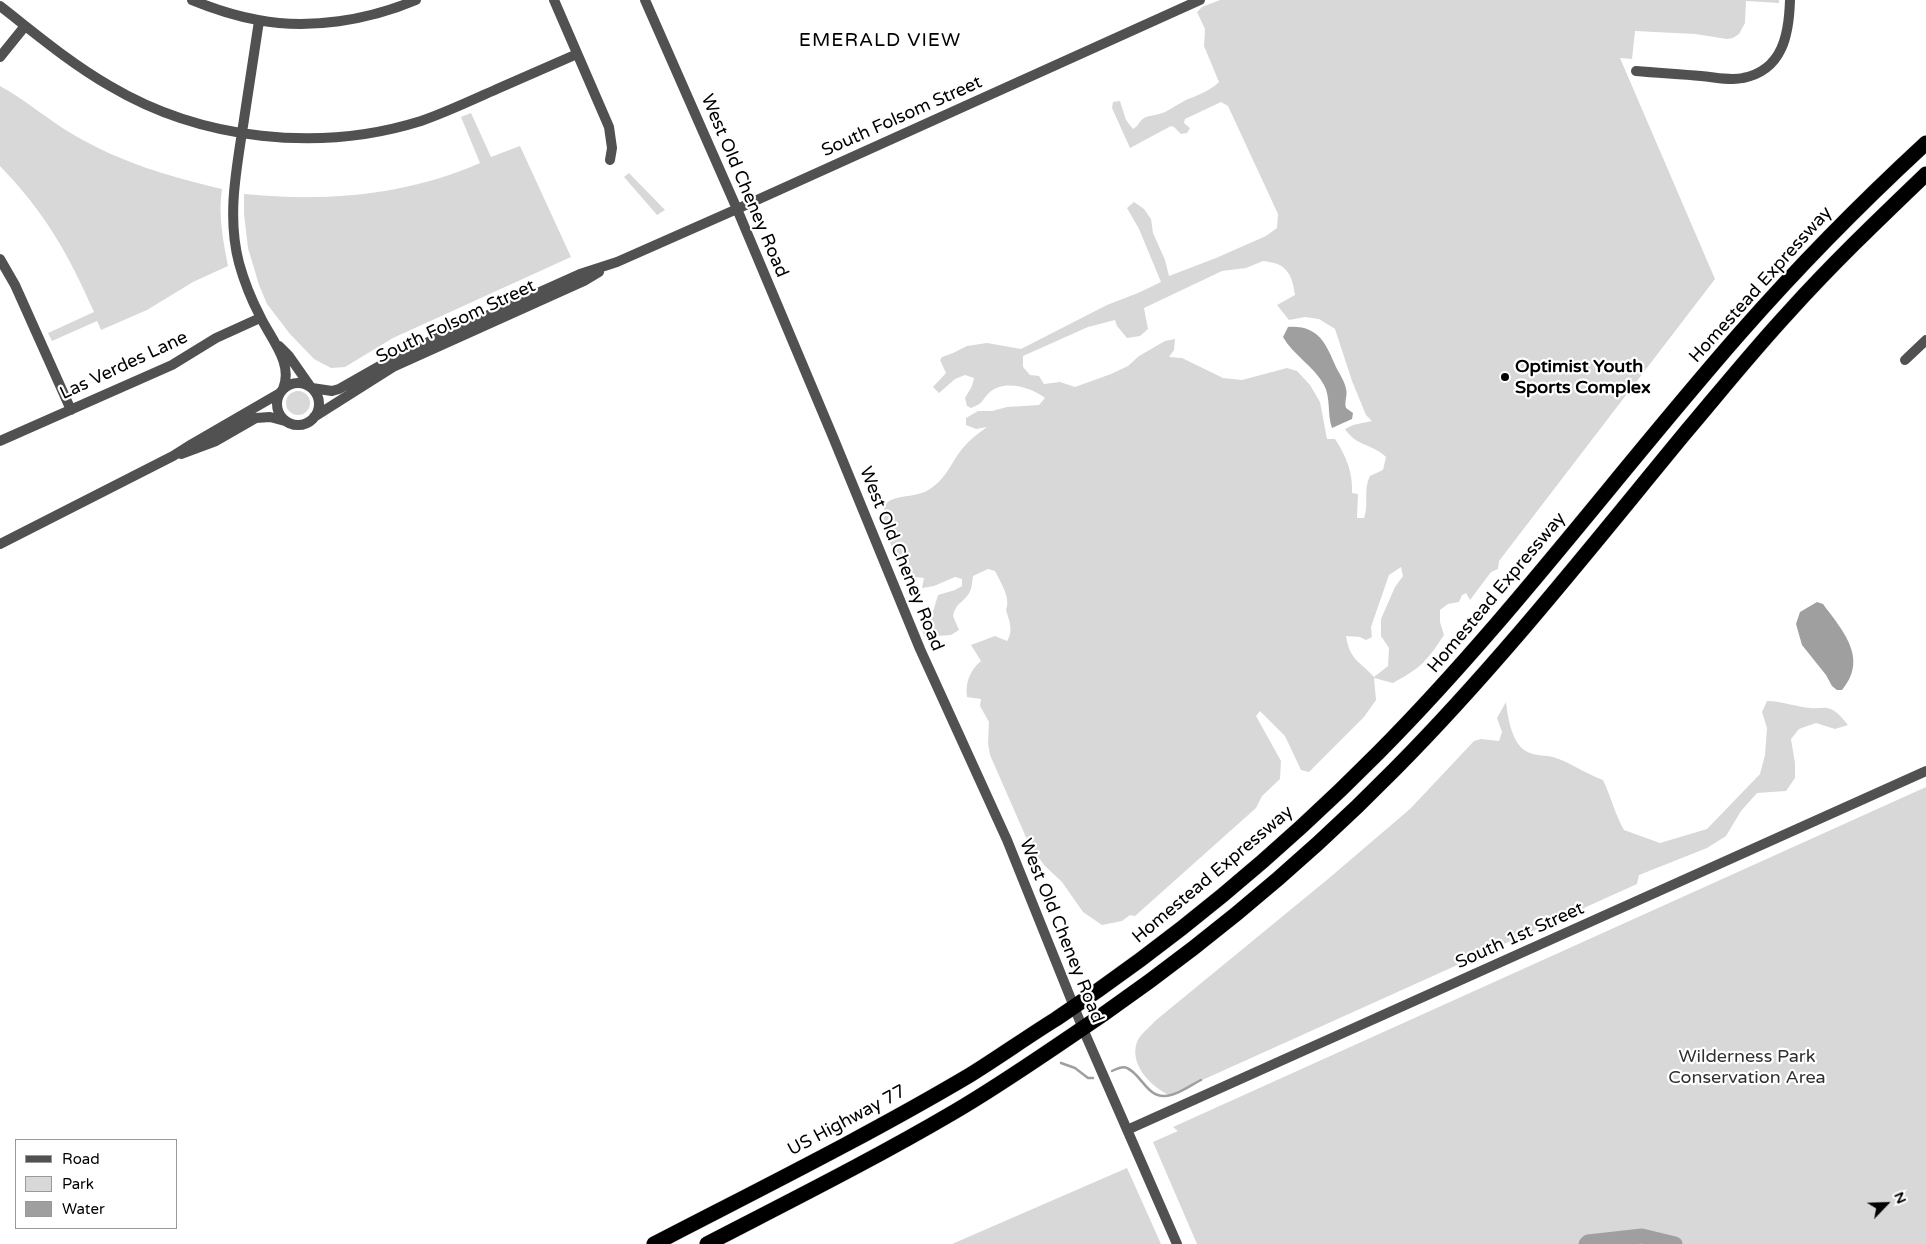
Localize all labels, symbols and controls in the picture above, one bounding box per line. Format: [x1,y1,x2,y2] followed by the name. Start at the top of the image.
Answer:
[797,30,963,52] district label: EMERALD VIEW
[818,72,986,162] street label: South Folsom Street
[696,91,792,281] street label: West Old Cheney Road
[1685,202,1837,368] street label: Homestead Expressway
[373,276,539,368] street label: South Folsom Street
[57,327,191,405] street label: Las Verdes Lane
[1515,356,1651,398] place label: Optimist Youth Sports Complex
[1499,371,1511,383] marker: Optimist Youth Sports Complex
[854,464,948,654] street label: West Old Cheney Road
[1423,508,1571,678] street label: Homestead Expressway
[1128,801,1298,949] street label: Homestead Expressway
[1014,836,1108,1026] street label: West Old Cheney Road
[1452,898,1588,974] street label: South 1st Street
[1668,1046,1826,1088] park label: Wilderness Park Conservation Area
[784,1081,910,1161] street label: US Highway 77
[15,1139,178,1229] legend
[62,1150,100,1168] text: Road
[62,1175,94,1193] text: Park
[1861,1179,1911,1229] north arrow
[1890,1189,1910,1206] text: N
[62,1200,105,1218] text: Water

